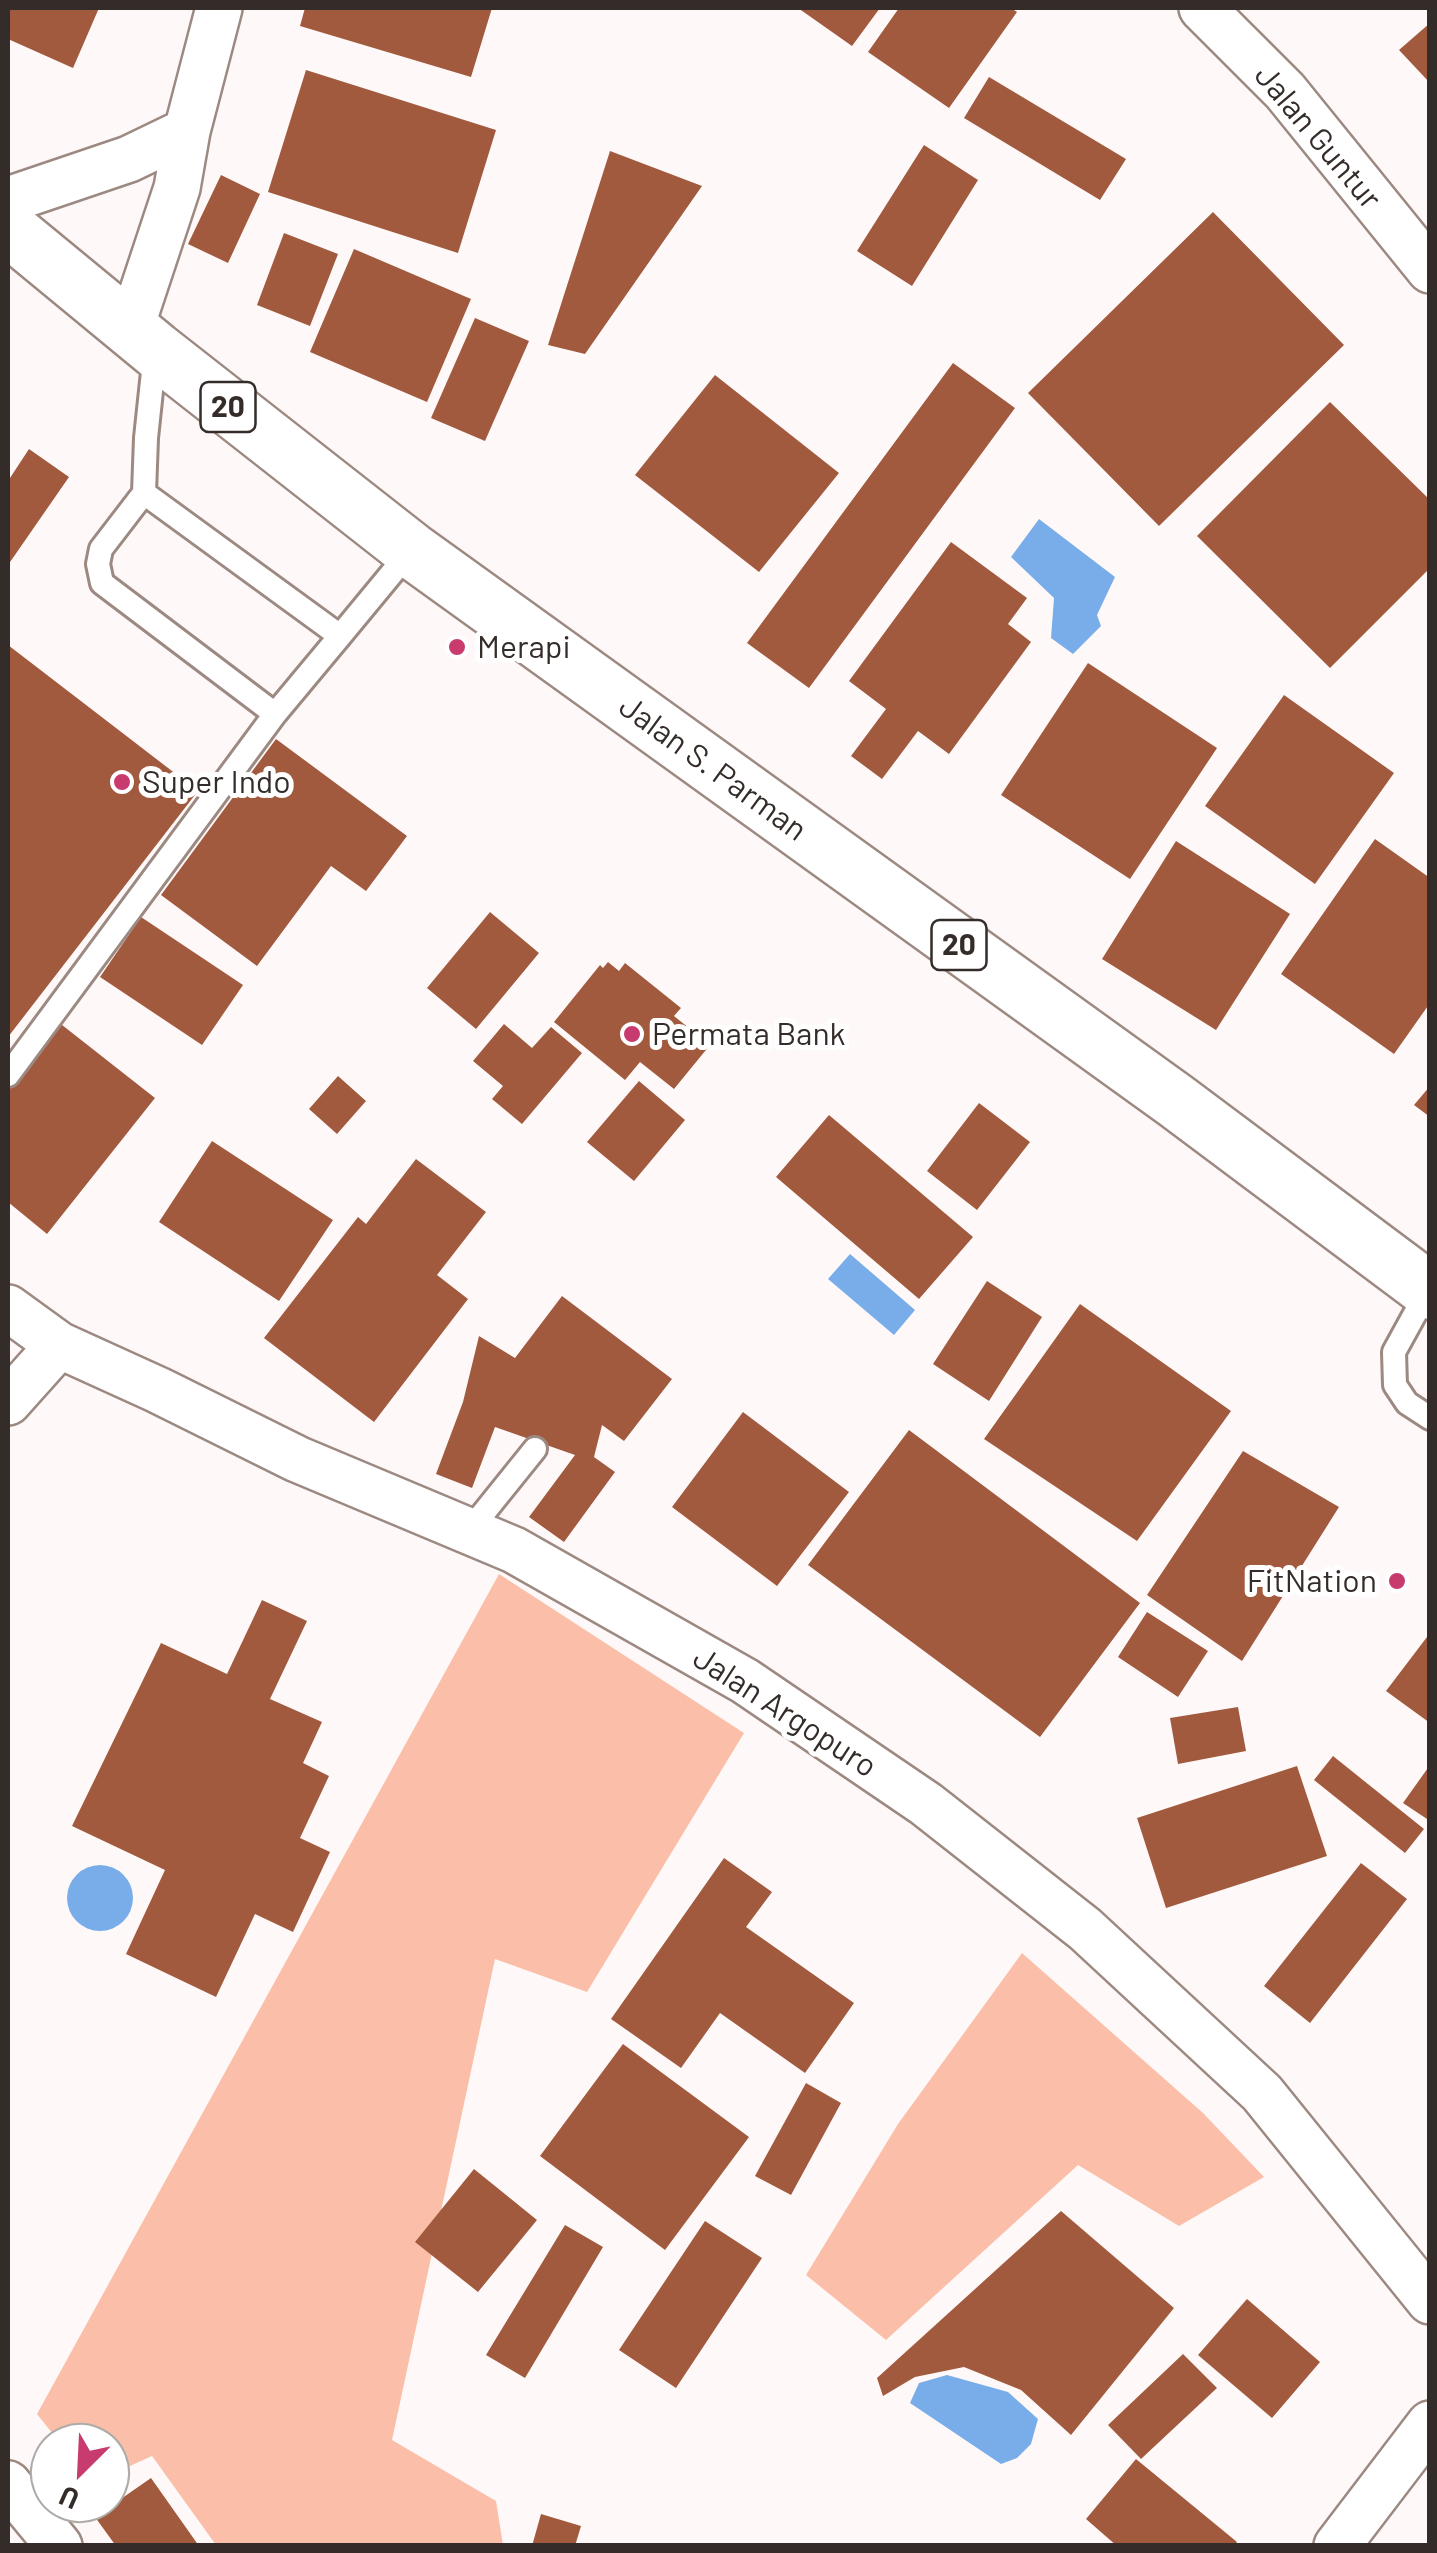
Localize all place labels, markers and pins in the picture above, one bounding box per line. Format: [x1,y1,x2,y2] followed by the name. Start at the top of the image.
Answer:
[477,628,571,666] place label: Merapi
[446,636,468,658] marker: Merapi
[142,763,291,801] place label: Super Indo
[111,771,133,793] marker: Super Indo
[652,1015,846,1053] place label: Permata Bank
[621,1023,643,1045] marker: Permata Bank
[1247,1562,1377,1600] place label: FitNation
[1386,1570,1408,1592] marker: FitNation

